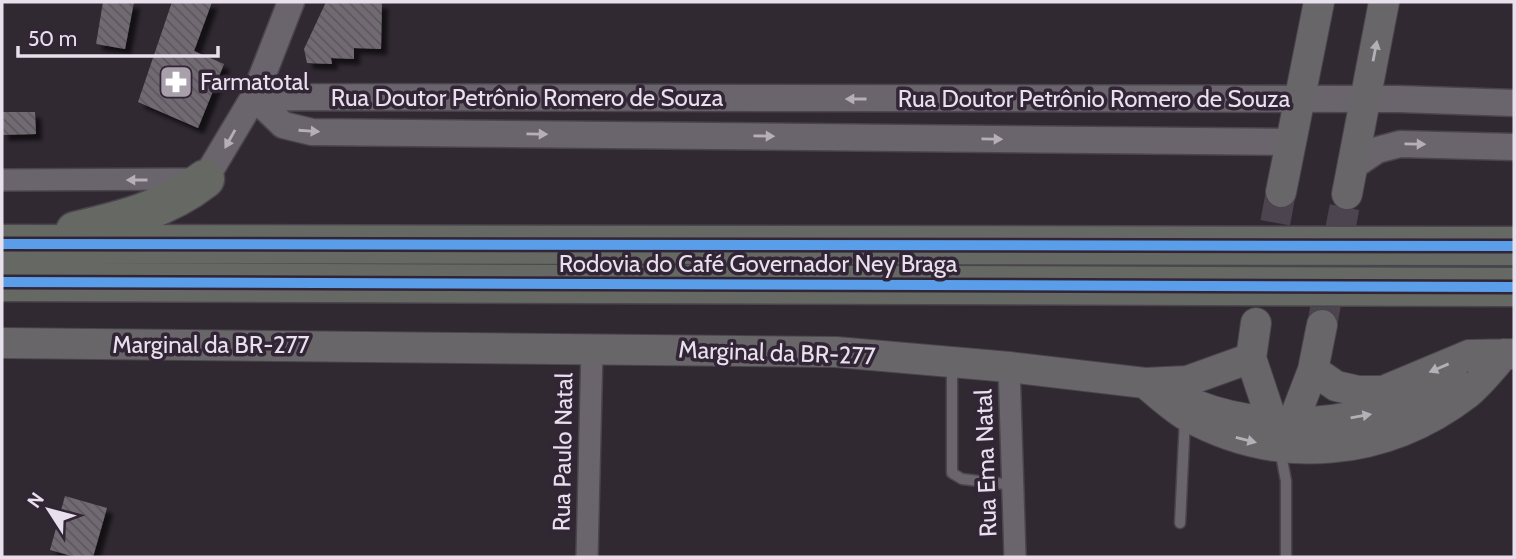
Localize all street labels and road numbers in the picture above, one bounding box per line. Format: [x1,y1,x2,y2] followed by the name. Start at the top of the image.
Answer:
[331,83,724,112] street label: Rua Doutor Petrônio Romero de Souza
[898,84,1291,113] street label: Rua Doutor Petrônio Romero de Souza
[559,249,958,278] street label: Rodovia do Café Governador Ney Braga
[112,330,310,359] street label: Marginal da BR-277
[678,335,876,370] street label: Marginal da BR-277
[547,372,578,531] street label: Rua Paulo Natal
[968,388,1003,537] street label: Rua Ema Natal

